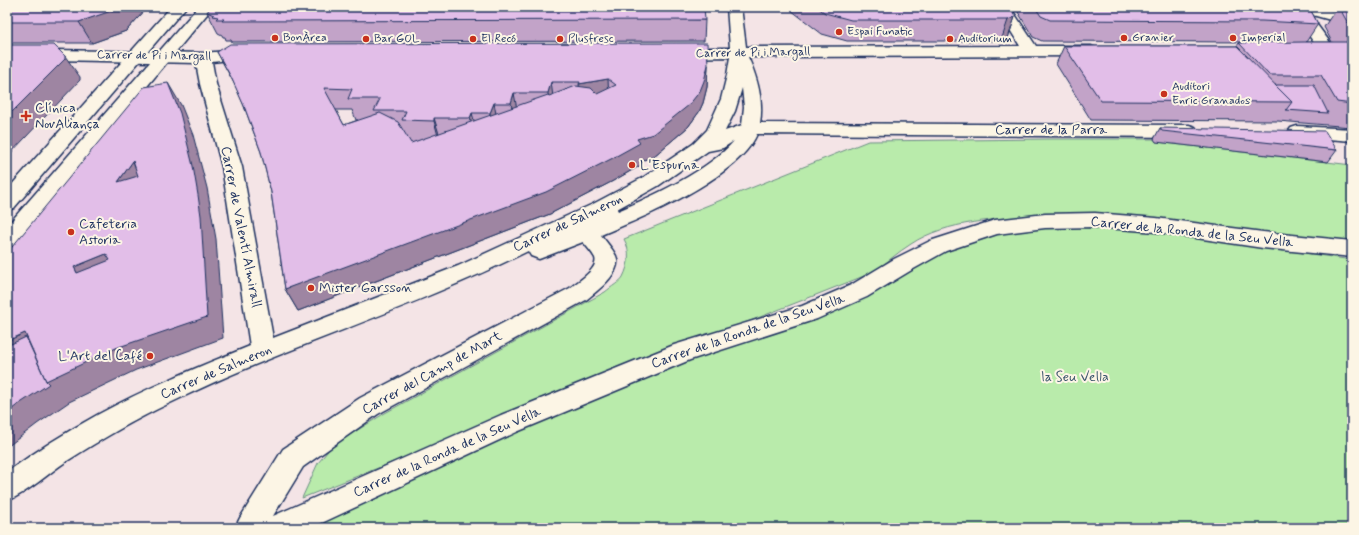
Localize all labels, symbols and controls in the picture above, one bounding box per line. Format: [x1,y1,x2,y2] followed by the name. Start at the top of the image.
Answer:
[847,24,913,40] place label: Espai Funatic
[834,27,844,37] marker: Espai Funatic
[283,30,327,46] place label: BonÀrea
[1132,30,1174,46] place label: Granier
[1241,30,1286,46] place label: Imperial
[374,31,420,47] place label: Bar GOL
[481,31,516,47] place label: El Recó
[568,31,614,47] place label: Plusfresc
[958,31,1012,47] place label: Auditorium
[270,33,280,43] marker: BonÀrea
[1119,33,1129,43] marker: Granier
[1228,33,1238,43] marker: Imperial
[361,34,371,44] marker: Bar GOL
[468,34,478,44] marker: El Recó
[555,34,565,44] marker: Plusfresc
[945,34,955,44] marker: Auditorium
[696,44,810,62] street label: Carrer de Pi i Margall
[97,47,211,65] street label: Carrer de Pi i Margall
[1172,79,1250,109] place label: Auditori Enric Granados
[1159,89,1169,99] marker: Auditori Enric Granados
[35,99,100,133] place label: Clínica NovAliança
[20,110,32,122] marker: Clínica NovAliança
[995,121,1108,139] street label: Carrer de la Parra
[217,145,265,309] street label: Carrer de Valentí Almirall
[640,156,700,174] place label: L'Espurna
[627,160,637,170] marker: L'Espurna
[510,190,626,256] street label: Carrer de Salmeron
[1090,212,1295,252] street label: Carrer de la Ronda de la Seu Vella
[79,215,137,249] place label: Cafeteria Astoria
[66,227,76,237] marker: Cafeteria Astoria
[319,279,412,297] place label: Mister Garsson
[306,283,316,293] marker: Mister Garsson
[649,289,848,373] street label: Carrer de la Ronda de la Seu Vella
[359,327,506,419] street label: Carrer del Camp de Mart
[158,340,274,404] street label: Carrer de Salmeron
[58,347,142,365] place label: L'Art del Café
[145,351,155,361] marker: L'Art del Café
[1041,368,1109,386] park label: la Seu Vella
[350,402,544,502] street label: Carrer de la Ronda de la Seu Vella

